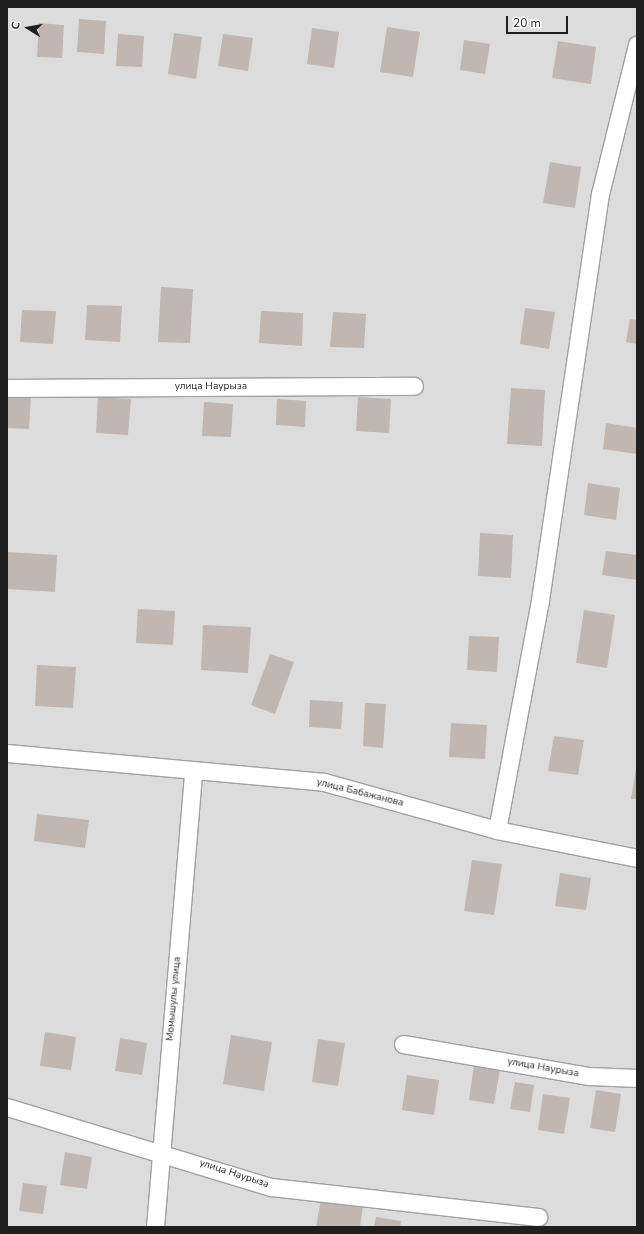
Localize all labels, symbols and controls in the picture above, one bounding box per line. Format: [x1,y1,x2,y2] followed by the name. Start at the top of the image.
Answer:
[8,8,48,48] north arrow
[508,8,570,34] scale bar
[513,15,541,31] text: 20 m
[8,21,24,31] text: С
[175,381,247,393] street label: улица Наурыза
[315,776,405,810] street label: улица Бабажанова
[164,956,184,1042] street label: Момышулы улица
[506,1056,580,1080] street label: улица Наурыза
[198,1157,270,1191] street label: улица Наурыза

